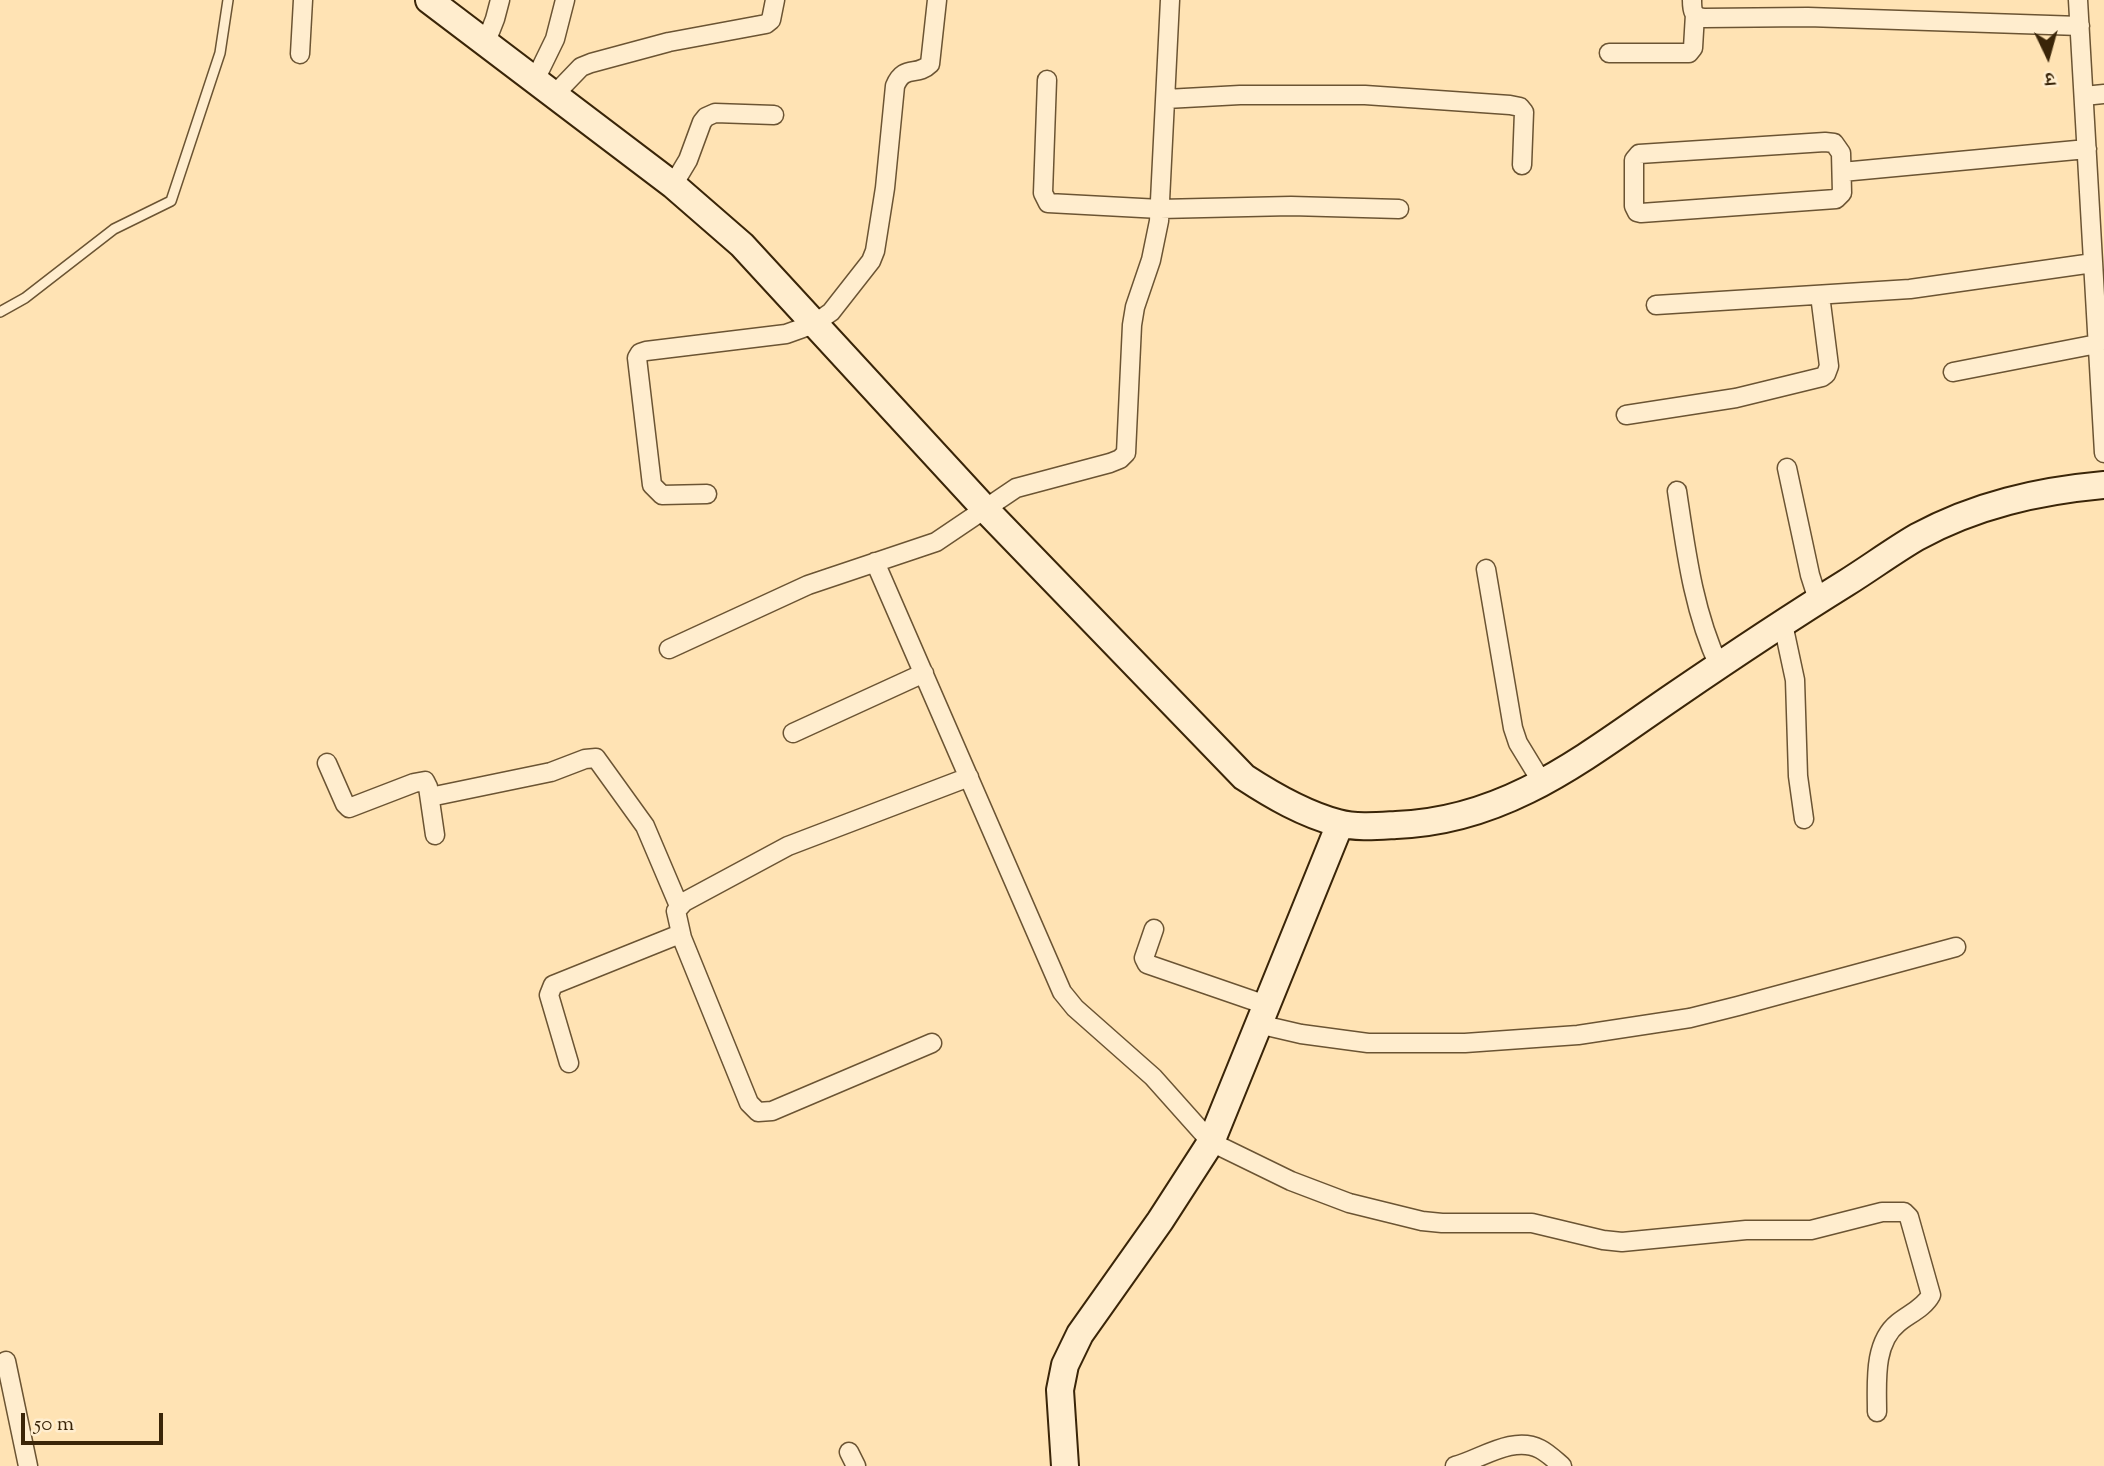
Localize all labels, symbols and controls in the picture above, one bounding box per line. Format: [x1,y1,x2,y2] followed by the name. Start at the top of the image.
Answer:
[2013,21,2083,91] north arrow
[2044,64,2056,91] text: उ
[24,1400,166,1444] scale bar
[34,1410,74,1440] text: 50 m

